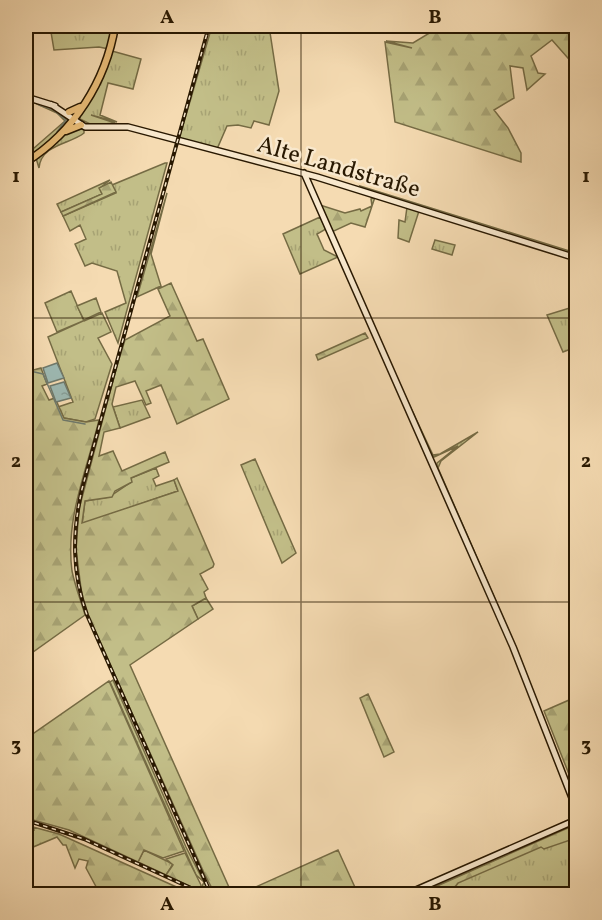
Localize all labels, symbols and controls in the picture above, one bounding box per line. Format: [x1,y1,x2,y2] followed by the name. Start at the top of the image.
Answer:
[160,4,174,32] text: A
[428,4,442,32] text: B
[253,128,424,207] street label: Alte Landstraße
[12,163,20,191] text: 1
[582,163,590,191] text: 1
[11,448,21,476] text: 2
[581,448,591,476] text: 2
[11,732,21,760] text: 3
[581,732,591,760] text: 3
[160,891,174,919] text: A
[428,891,442,919] text: B

